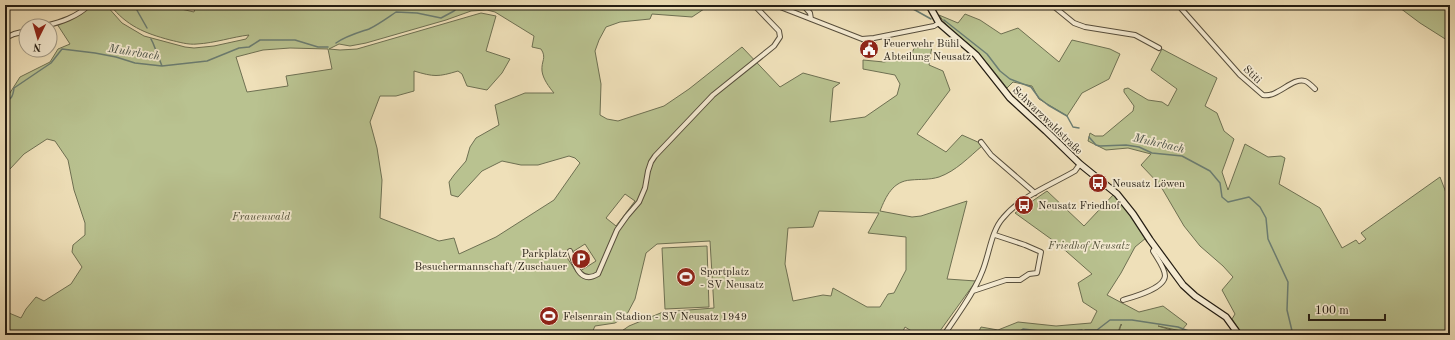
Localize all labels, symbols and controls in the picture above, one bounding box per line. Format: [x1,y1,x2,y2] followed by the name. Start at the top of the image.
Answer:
[18,18,58,58] north arrow
[858,38,880,60] public building icon: Feuerwehr Bühl Abteilung Neusatz
[883,39,971,63] place label: Feuerwehr Bühl Abteilung Neusatz
[32,41,42,52] text: N
[106,43,161,63] water label: Muhrbach
[1241,64,1263,86] street label: Stiti
[1010,85,1084,157] street label: Schwarzwaldstraße
[1131,132,1186,156] water label: Muhrbach
[1087,172,1109,194] bus stop icon: Neusatz Löwen
[1112,179,1185,190] place label: Neusatz Löwen
[1013,194,1035,216] bus stop icon: Neusatz Friedhof
[1038,201,1121,212] place label: Neusatz Friedhof
[231,212,290,223] park label: Frauenwald
[1047,241,1130,252] park label: Friedhof Neusatz
[570,248,592,270] parking icon: Parkplatz Besuchermannschaft/Zuschauer
[414,249,567,273] place label: Parkplatz Besuchermannschaft/Zuschauer
[675,266,697,288] sports icon: Sportplatz - SV Neusatz
[700,267,764,291] place label: Sportplatz - SV Neusatz
[1309,296,1385,322] scale bar
[538,305,560,327] sports icon: Felsenrain Stadion - SV Neusatz 1949
[1315,305,1349,317] text: 100 m
[563,312,747,323] place label: Felsenrain Stadion - SV Neusatz 1949

